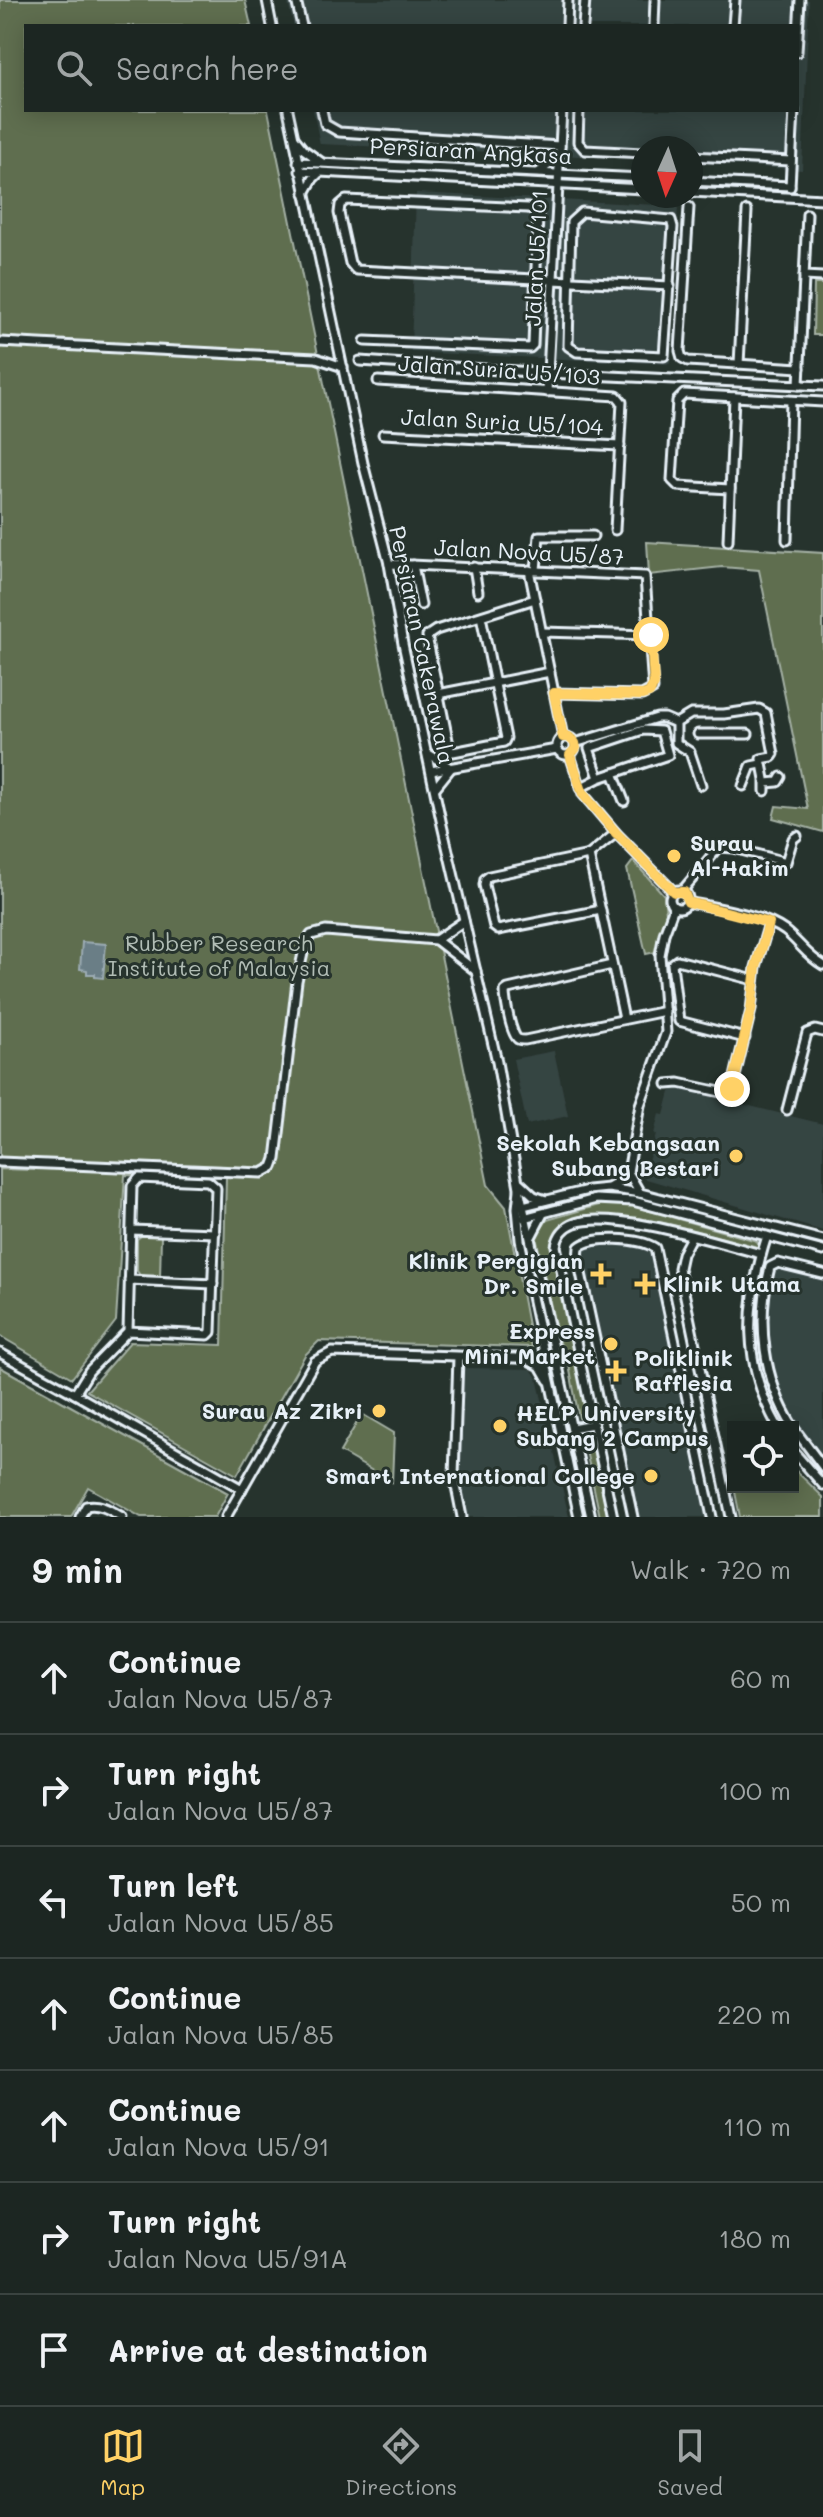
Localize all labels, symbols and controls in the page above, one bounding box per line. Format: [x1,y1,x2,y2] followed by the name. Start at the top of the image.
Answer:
[24,24,799,112] search box
[52,46,96,90] icon: search
[116,48,299,88] text: Search here
[369,131,573,170] street label: Persiaran Angkasa
[631,136,703,208] north arrow
[517,189,554,327] street label: Jalan U5/101
[397,348,601,391] street label: Jalan Suria U5/103
[400,402,604,441] street label: Jalan Suria U5/104
[383,523,462,767] street label: Persiaran Cakerawala
[433,532,625,571] street label: Jalan Nova U5/87
[633,617,669,653] route start
[690,828,789,882] place label: Surau Al-Hakim
[665,847,683,865] marker: Surau Al-Hakim
[108,928,330,982] park label: Rubber Research Institute of Malaysia
[714,1071,750,1107] route end
[496,1128,720,1182] place label: Sekolah Kebangsaan Subang Bestari
[727,1147,745,1165] marker: Sekolah Kebangsaan Subang Bestari
[408,1246,583,1300] place label: Klinik Pergigian Dr. Smile
[590,1263,612,1285] marker: Klinik Pergigian Dr. Smile
[663,1269,800,1298] place label: Klinik Utama
[634,1273,656,1295] marker: Klinik Utama
[464,1316,595,1370] place label: Express Mini Market
[602,1335,620,1353] marker: Express Mini Market
[634,1343,733,1397] place label: Poliklinik Rafflesia
[605,1360,627,1382] marker: Poliklinik Rafflesia
[202,1396,363,1425] place label: Surau Az Zikri
[516,1398,709,1452] place label: HELP University Subang 2 Campus
[370,1402,388,1420] marker: Surau Az Zikri
[491,1417,509,1435] marker: HELP University Subang 2 Campus
[727,1421,799,1493] map controls
[727,1421,799,1493] button: locate
[325,1461,635,1490] place label: Smart International College
[642,1467,660,1485] marker: Smart International College
[32,1547,123,1592] text: 9 min
[630,1552,791,1586] text: Walk · 720 m
[108,1641,241,1681] text: Continue
[32,1656,76,1700] icon: ahead
[730,1661,791,1695] text: 60 m
[108,1681,333,1715] text: Jalan Nova U5/87
[108,1753,261,1793] text: Turn right
[32,1768,76,1812] icon: right
[718,1773,791,1807] text: 100 m
[108,1793,333,1827] text: Jalan Nova U5/87
[108,1865,239,1905] text: Turn left
[32,1880,76,1924] icon: left
[731,1885,791,1919] text: 50 m
[108,1905,334,1939] text: Jalan Nova U5/85
[108,1977,241,2017] text: Continue
[32,1992,76,2036] icon: ahead
[717,1997,791,2031] text: 220 m
[108,2017,334,2051] text: Jalan Nova U5/85
[108,2089,241,2129] text: Continue
[32,2104,76,2148] icon: ahead
[723,2109,791,2143] text: 110 m
[108,2129,330,2163] text: Jalan Nova U5/91
[108,2201,261,2241] text: Turn right
[32,2216,76,2260] icon: right
[719,2221,791,2255] text: 180 m
[108,2241,348,2275] text: Jalan Nova U5/91A
[32,2328,76,2372] icon: arrive
[108,2330,428,2370] text: Arrive at destination
[100,2424,145,2501] tab: Map
[345,2424,457,2501] tab: Directions
[658,2424,723,2501] tab: Saved

